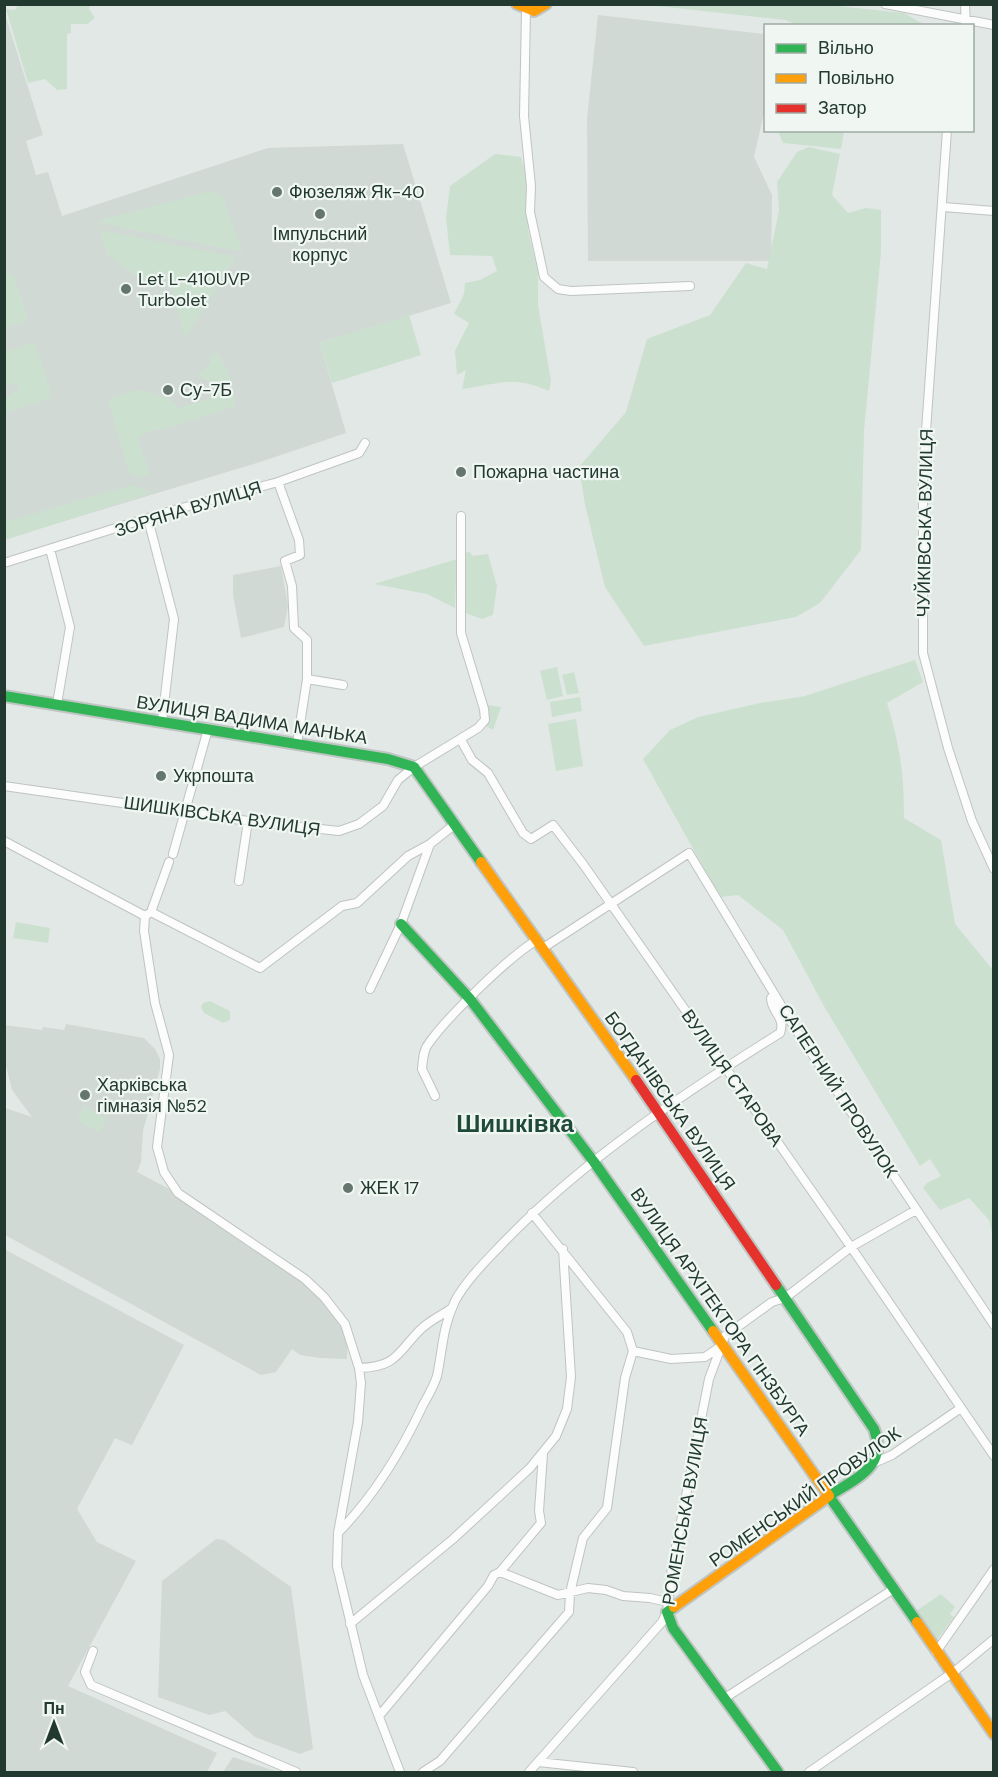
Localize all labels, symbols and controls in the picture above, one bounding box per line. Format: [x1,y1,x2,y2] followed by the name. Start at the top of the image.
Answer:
[764,24,974,132] legend
[818,36,874,60] text: Вільно
[818,66,894,90] text: Повільно
[818,96,867,120] text: Затор
[289,180,425,204] place label: Фюзеляж Як-40
[270,185,284,199] marker: Фюзеляж Як-40
[313,207,327,221] marker: Імпульсний корпус
[273,222,367,267] place label: Імпульсний корпус
[138,267,250,312] place label: Let L-410UVP Turbolet
[119,282,133,296] marker: Let L-410UVP Turbolet
[180,378,232,402] place label: Су-7Б
[161,383,175,397] marker: Су-7Б
[911,428,939,618] street label: ЧУЙКІВСЬКА ВУЛИЦЯ
[473,460,620,484] place label: Пожарна частина
[454,465,468,479] marker: Пожарна частина
[112,475,264,543] street label: ЗОРЯНА ВУЛИЦЯ
[135,690,369,750] street label: ВУЛИЦЯ ВАДИМА МАНЬКА
[173,764,255,788] place label: Укрпошта
[154,769,168,783] marker: Укрпошта
[122,790,322,842] street label: ШИШКІВСЬКА ВУЛИЦЯ
[773,1000,903,1183] street label: САПЕРНИЙ ПРОВУЛОК
[676,1005,788,1151] street label: ВУЛИЦЯ СТАРОВА
[599,1007,741,1195] street label: БОГДАНІВСЬКА ВУЛИЦЯ
[97,1073,207,1118] place label: Харківська гімназія №52
[78,1088,92,1102] marker: Харківська гімназія №52
[456,1108,574,1139] district label: Шишківка
[360,1176,419,1200] place label: ЖЕК 17
[341,1181,355,1195] marker: ЖЕК 17
[625,1183,815,1441] street label: ВУЛИЦЯ АРХІТЕКТОРА ГІНЗБУРГА
[657,1415,713,1607] street label: РОМЕНСЬКА ВУЛИЦЯ
[704,1421,906,1572] street label: РОМЕНСЬКИЙ ПРОВУЛОК
[24,1693,84,1753] north arrow
[43,1698,65,1719] text: Пн

